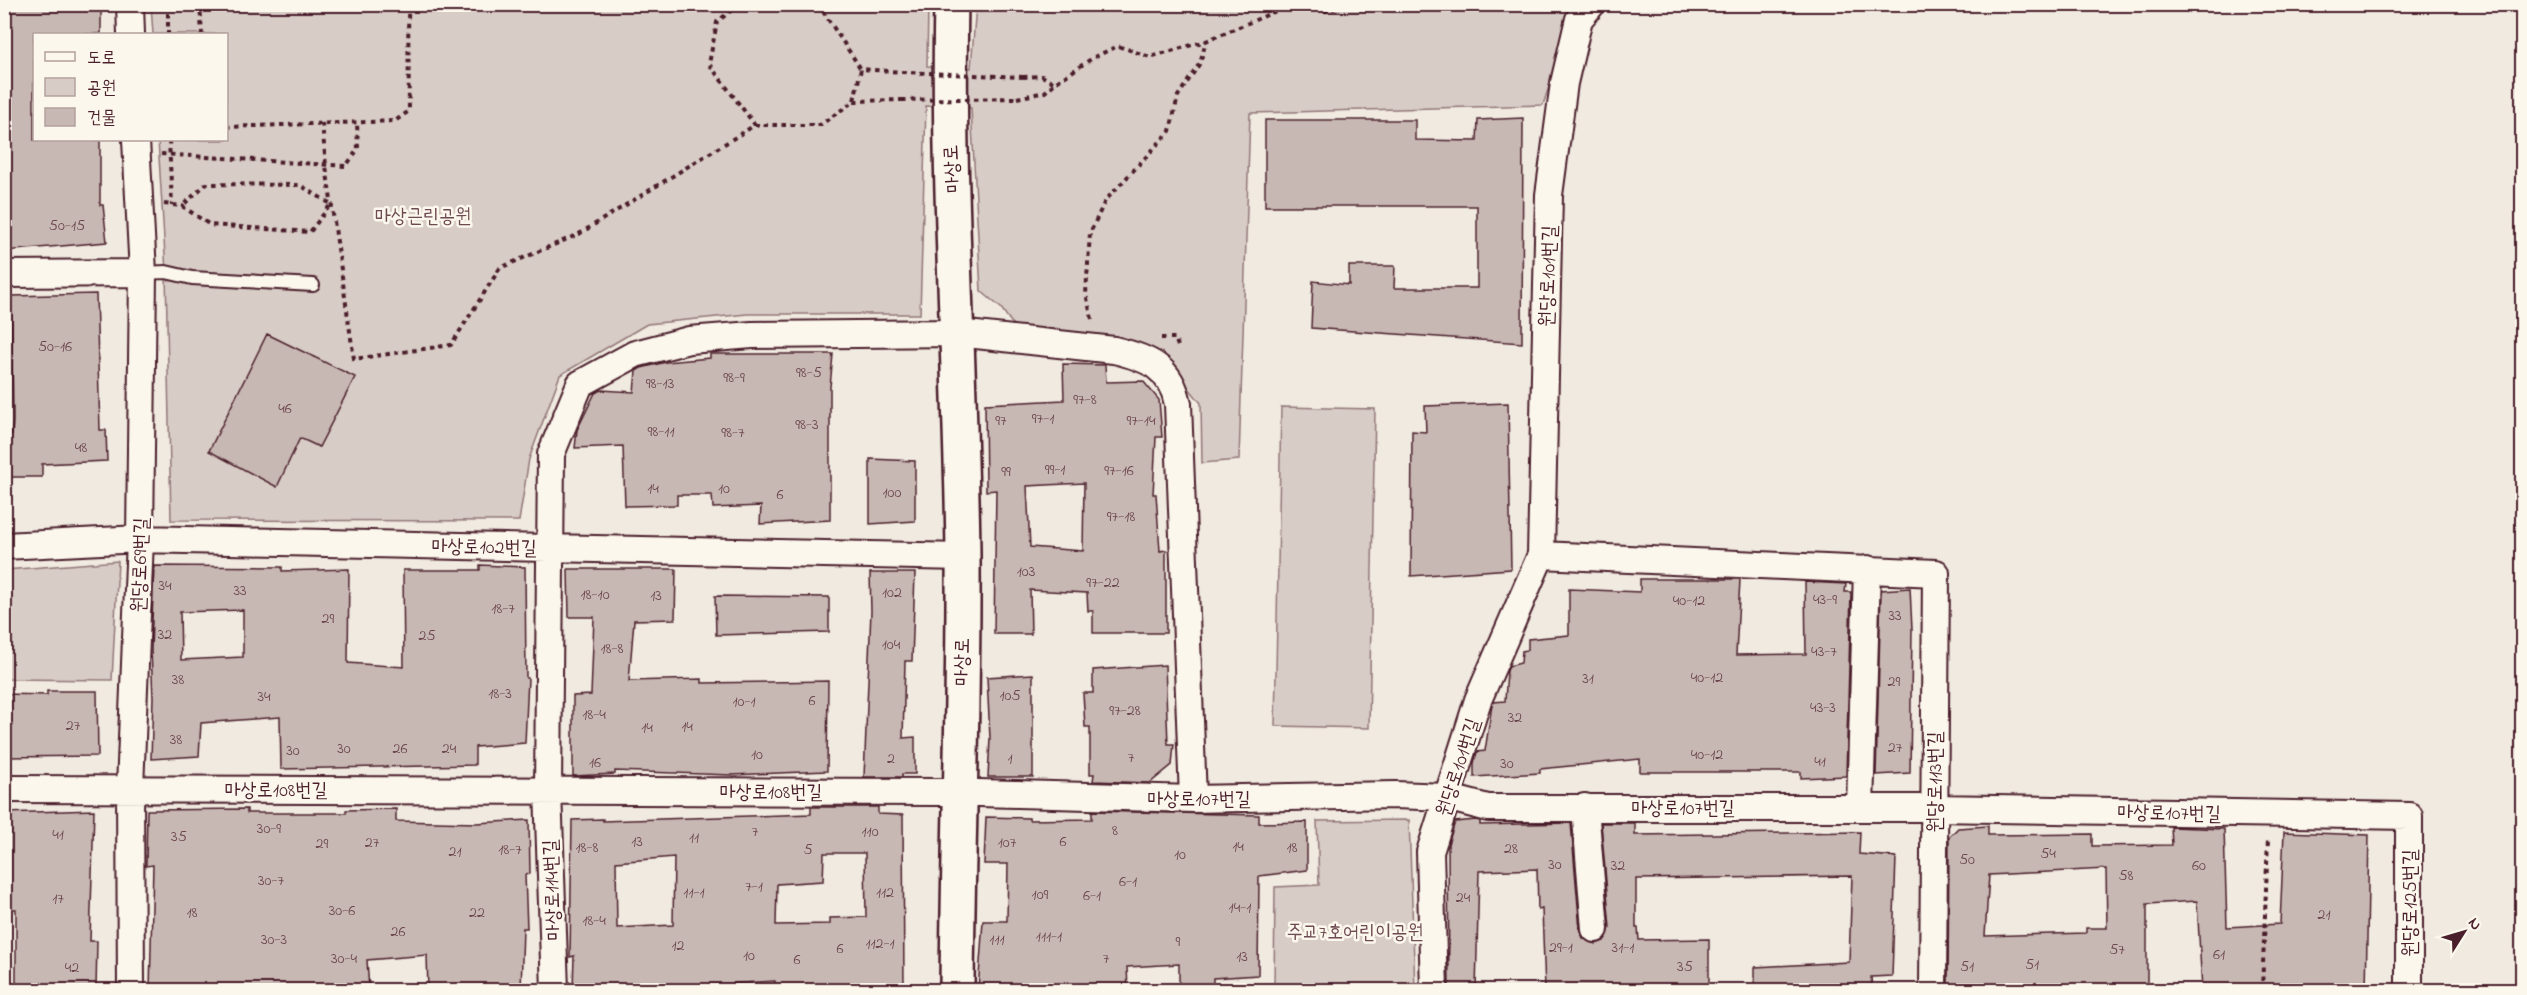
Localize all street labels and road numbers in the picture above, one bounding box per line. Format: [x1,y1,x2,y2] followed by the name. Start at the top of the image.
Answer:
[938,144,969,194] street label: 마상로
[1533,225,1566,327] street label: 원당로101번길
[125,517,158,613] street label: 원당로69번길
[431,533,537,564] street label: 마상로102번길
[949,638,978,686] street label: 마상로
[1430,715,1489,821] street label: 원당로101번길
[1922,731,1951,833] street label: 원당로113번길
[225,777,327,806] street label: 마상로108번길
[720,779,822,808] street label: 마상로108번길
[1147,786,1251,815] street label: 마상로107번길
[1631,795,1735,824] street label: 마상로107번길
[2117,799,2221,830] street label: 마상로107번길
[537,839,570,941] street label: 마상로114번길
[2397,849,2426,957] street label: 원당로125번길

